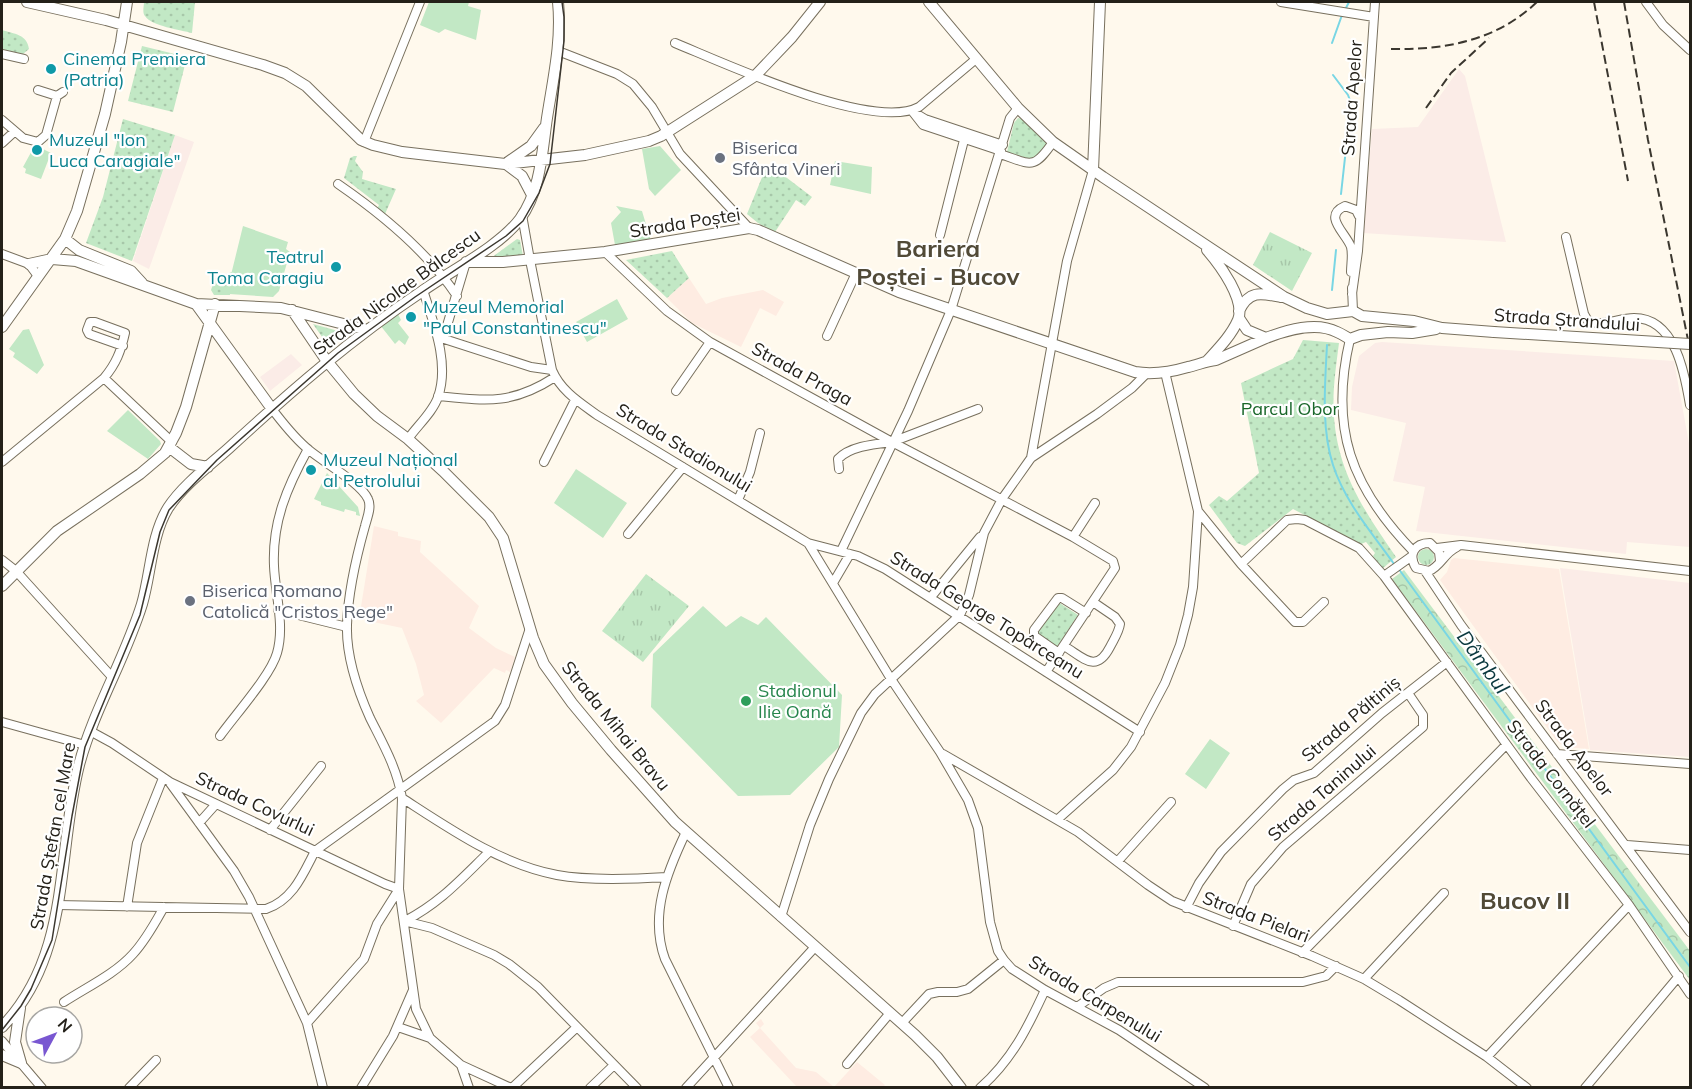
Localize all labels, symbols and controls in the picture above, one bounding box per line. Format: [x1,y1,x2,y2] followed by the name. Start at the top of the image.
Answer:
[1336,39,1367,157] street label: Strada Apelor
[63,47,206,91] place label: Cinema Premiera (Patria)
[44,62,58,76] marker: Cinema Premiera (Patria)
[49,128,180,172] place label: Muzeul "Ion Luca Caragiale"
[732,136,840,180] place label: Biserica Sfânta Vineri
[30,143,44,157] marker: Muzeul "Ion Luca Caragiale"
[713,151,727,165] marker: Biserica Sfânta Vineri
[628,202,742,243] street label: Strada Poștei
[308,223,485,360] street label: Strada Nicolae Bălcescu
[856,233,1021,292] district label: Bariera Poștei - Bucov
[207,245,324,289] place label: Teatrul Toma Caragiu
[329,260,343,274] marker: Teatrul Toma Caragiu
[423,295,607,339] place label: Muzeul Memorial "Paul Constantinescu"
[1493,303,1641,336] street label: Strada Ștrandului
[404,310,418,324] marker: Muzeul Memorial "Paul Constantinescu"
[748,336,857,411] street label: Strada Praga
[1241,397,1340,420] park label: Parcul Obor
[612,398,756,497] street label: Strada Stadionului
[323,448,458,492] place label: Muzeul Național al Petrolului
[304,463,318,477] marker: Muzeul Național al Petrolului
[886,545,1088,684] street label: Strada George Topârceanu
[202,579,393,623] place label: Biserica Romano Catolică "Cristos Rege"
[183,594,197,608] marker: Biserica Romano Catolică "Cristos Rege"
[1452,625,1515,699] water label: Dâmbul
[557,656,676,795] street label: Strada Mihai Bravu
[1296,670,1405,767] street label: Strada Păltiniș
[758,679,837,723] place label: Stadionul Ilie Oană
[739,694,753,708] marker: Stadionul Ilie Oană
[1530,694,1619,801] street label: Strada Apelor
[1502,715,1601,832] street label: Strada Cornățel
[1263,739,1381,846] street label: Strada Taninului
[25,740,80,932] street label: Strada Ștefan cel Mare
[192,766,318,841] street label: Strada Covurlui
[1480,885,1570,915] district label: Bucov II
[1199,886,1313,947] street label: Strada Pielari
[1025,950,1166,1047] street label: Strada Carpenului
[24,1005,84,1065] north arrow
[54,1014,77,1036] text: N

